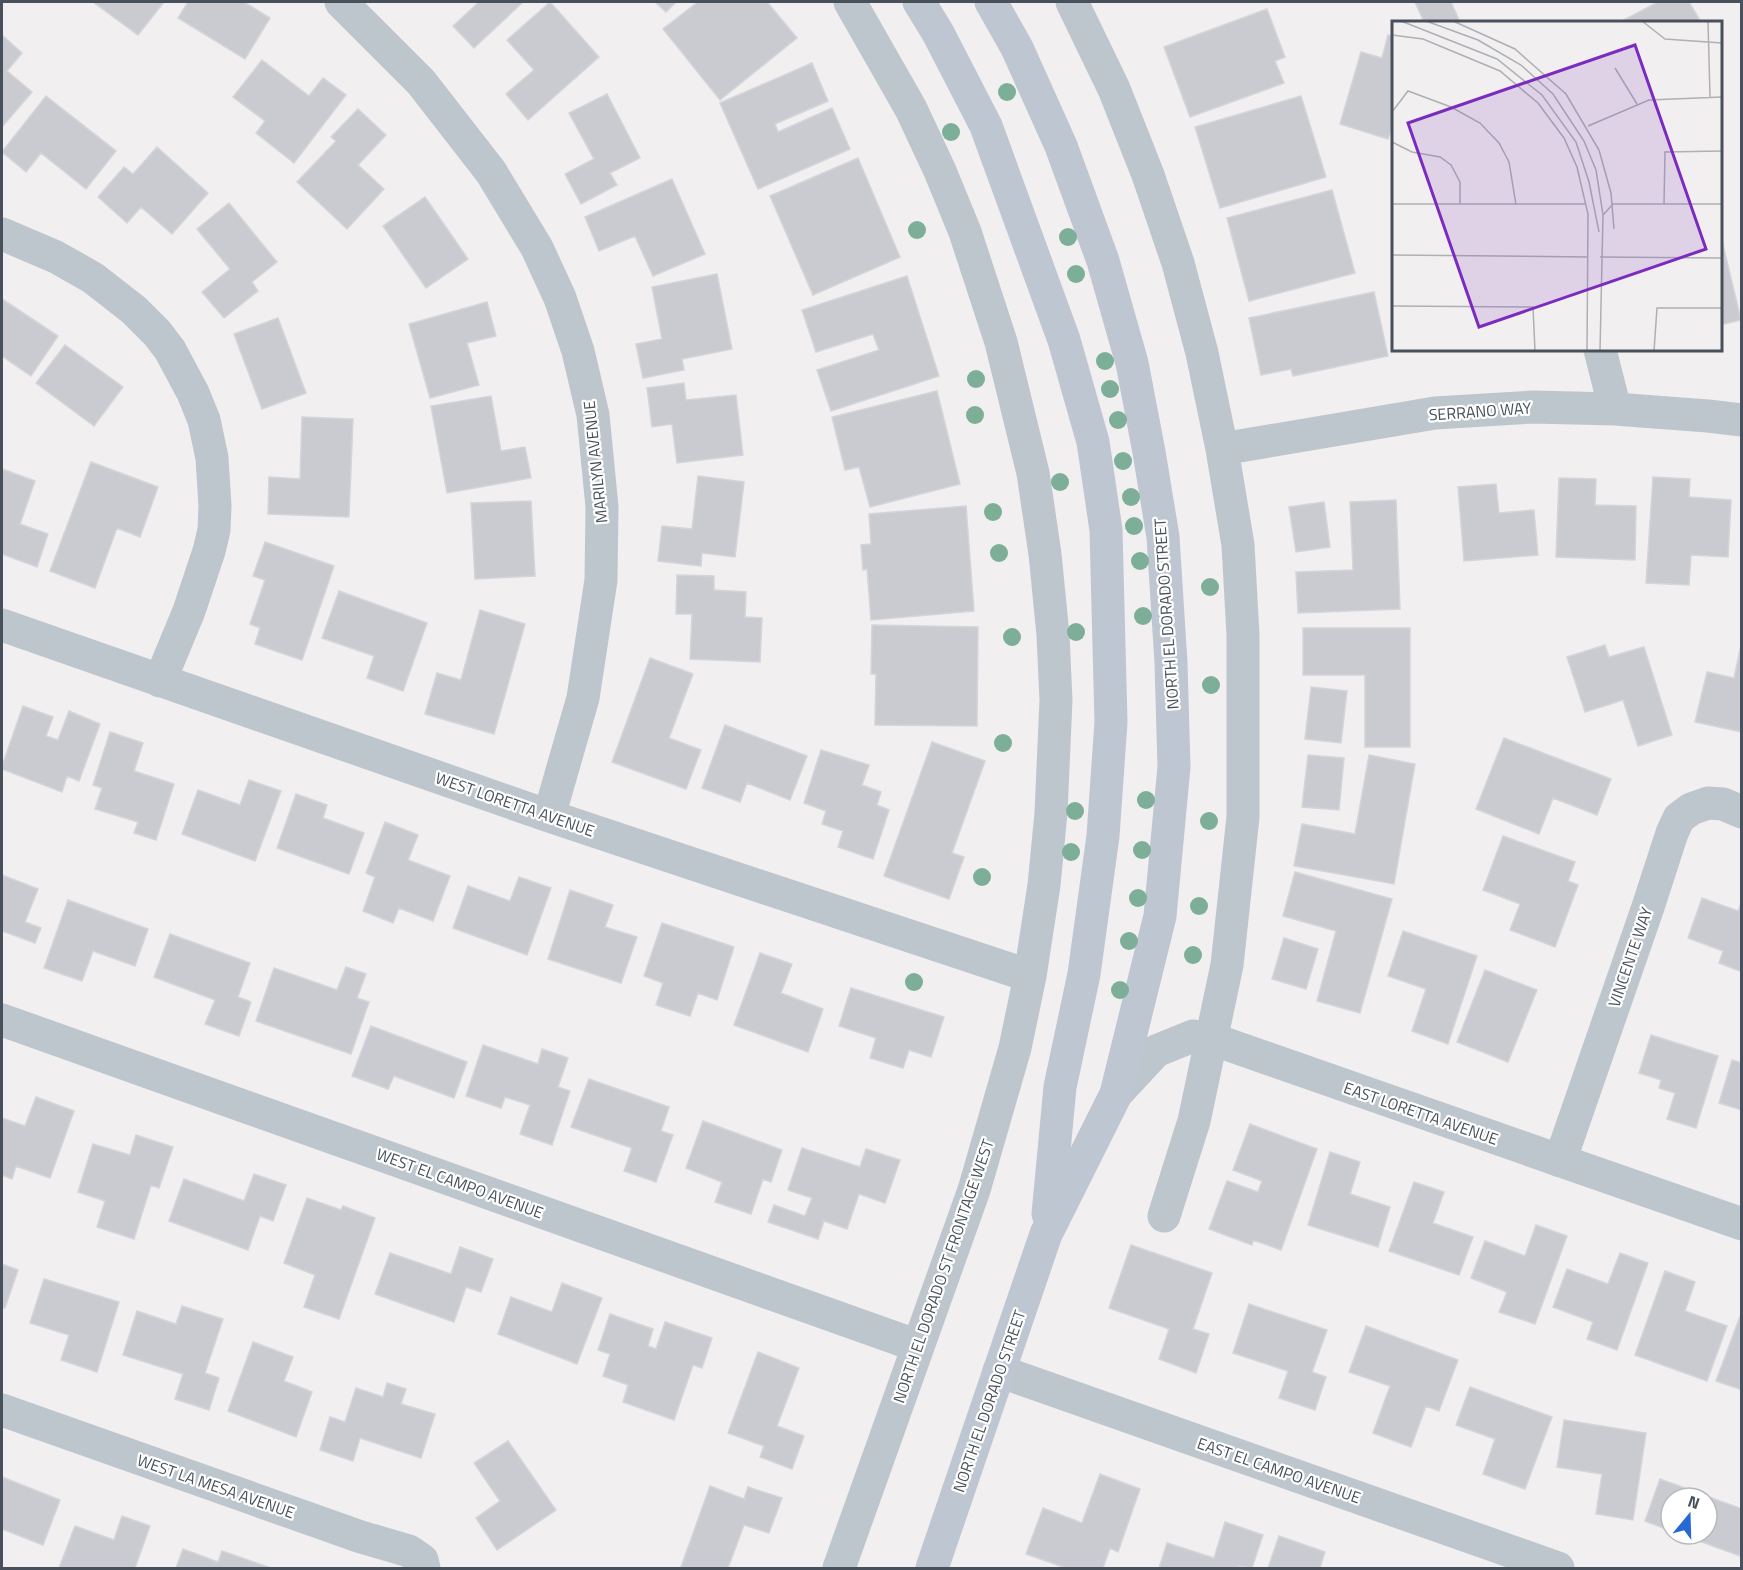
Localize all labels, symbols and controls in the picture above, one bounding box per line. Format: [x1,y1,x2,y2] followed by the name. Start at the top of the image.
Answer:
[1392,21,1722,351] inset map
[1428,395,1532,427] street label: SERRANO WAY
[577,399,613,525] street label: MARILYN AVENUE
[1147,517,1185,710] street label: NORTH EL DORADO STREET
[432,766,598,843] street label: WEST LORETTA AVENUE
[1602,903,1658,1010] street label: VINCENTE WAY
[1341,1075,1502,1151] street label: EAST LORETTA AVENUE
[886,1135,1000,1406] street label: NORTH EL DORADO ST FRONTAGE WEST
[373,1142,547,1224] street label: WEST EL CAMPO AVENUE
[946,1306,1032,1495] street label: NORTH EL DORADO STREET
[1194,1431,1364,1509] street label: EAST EL CAMPO AVENUE
[134,1448,298,1524] street label: WEST LA MESA AVENUE
[1659,1486,1719,1546] north arrow
[1685,1489,1703,1515] text: N

